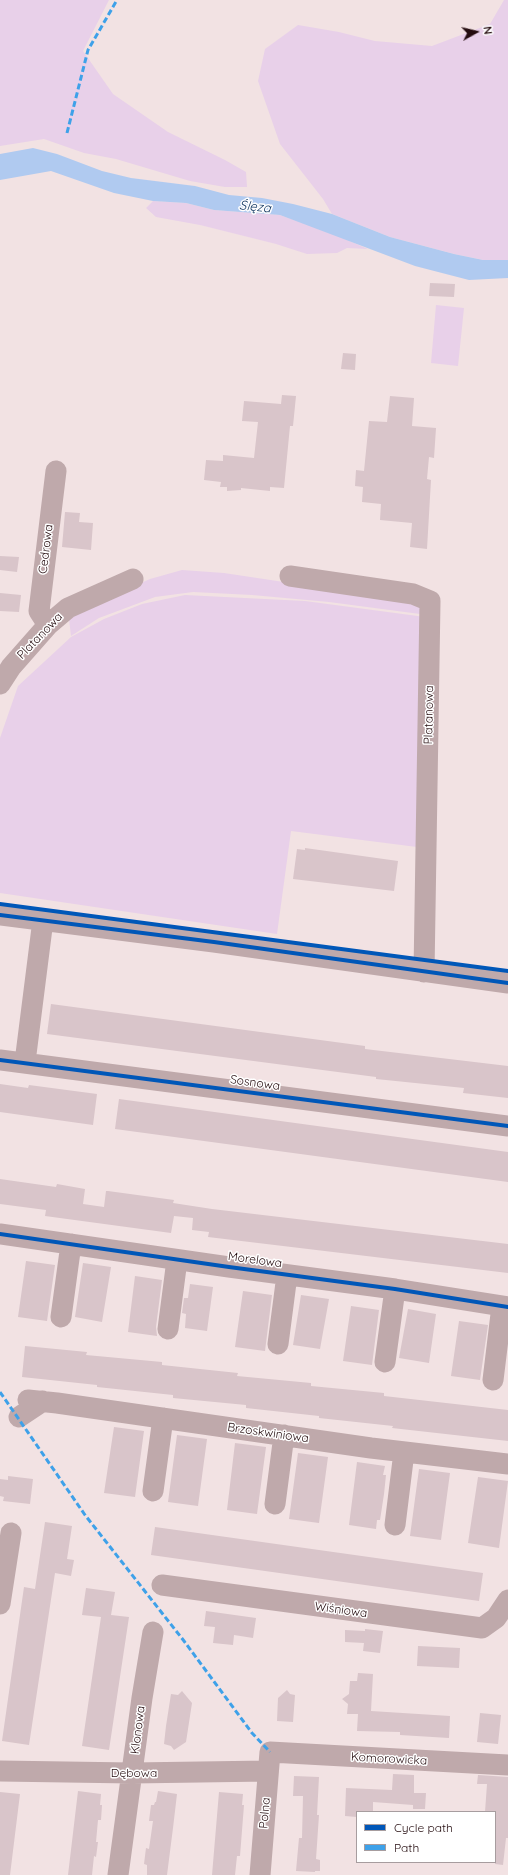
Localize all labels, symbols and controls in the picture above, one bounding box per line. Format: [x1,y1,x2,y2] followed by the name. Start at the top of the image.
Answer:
[456,12,496,52] north arrow
[480,25,495,35] text: N
[238,198,272,216] water label: Ślęza
[36,523,56,575] street label: Cedrowa
[14,610,66,662] street label: Platanowa
[421,685,437,745] street label: Platanowa
[229,1072,281,1094] street label: Sosnowa
[227,1249,283,1271] street label: Morelowa
[226,1420,310,1446] street label: Brzoskwiniowa
[314,1599,368,1621] street label: Wiśniowa
[128,1705,148,1755] street label: Klonowa
[351,1750,427,1768] street label: Komorowicka
[111,1766,157,1780] street label: Dębowa
[256,1797,274,1829] street label: Polna
[356,1811,496,1863] legend
[394,1820,453,1835] text: Cycle path
[394,1840,419,1855] text: Path

